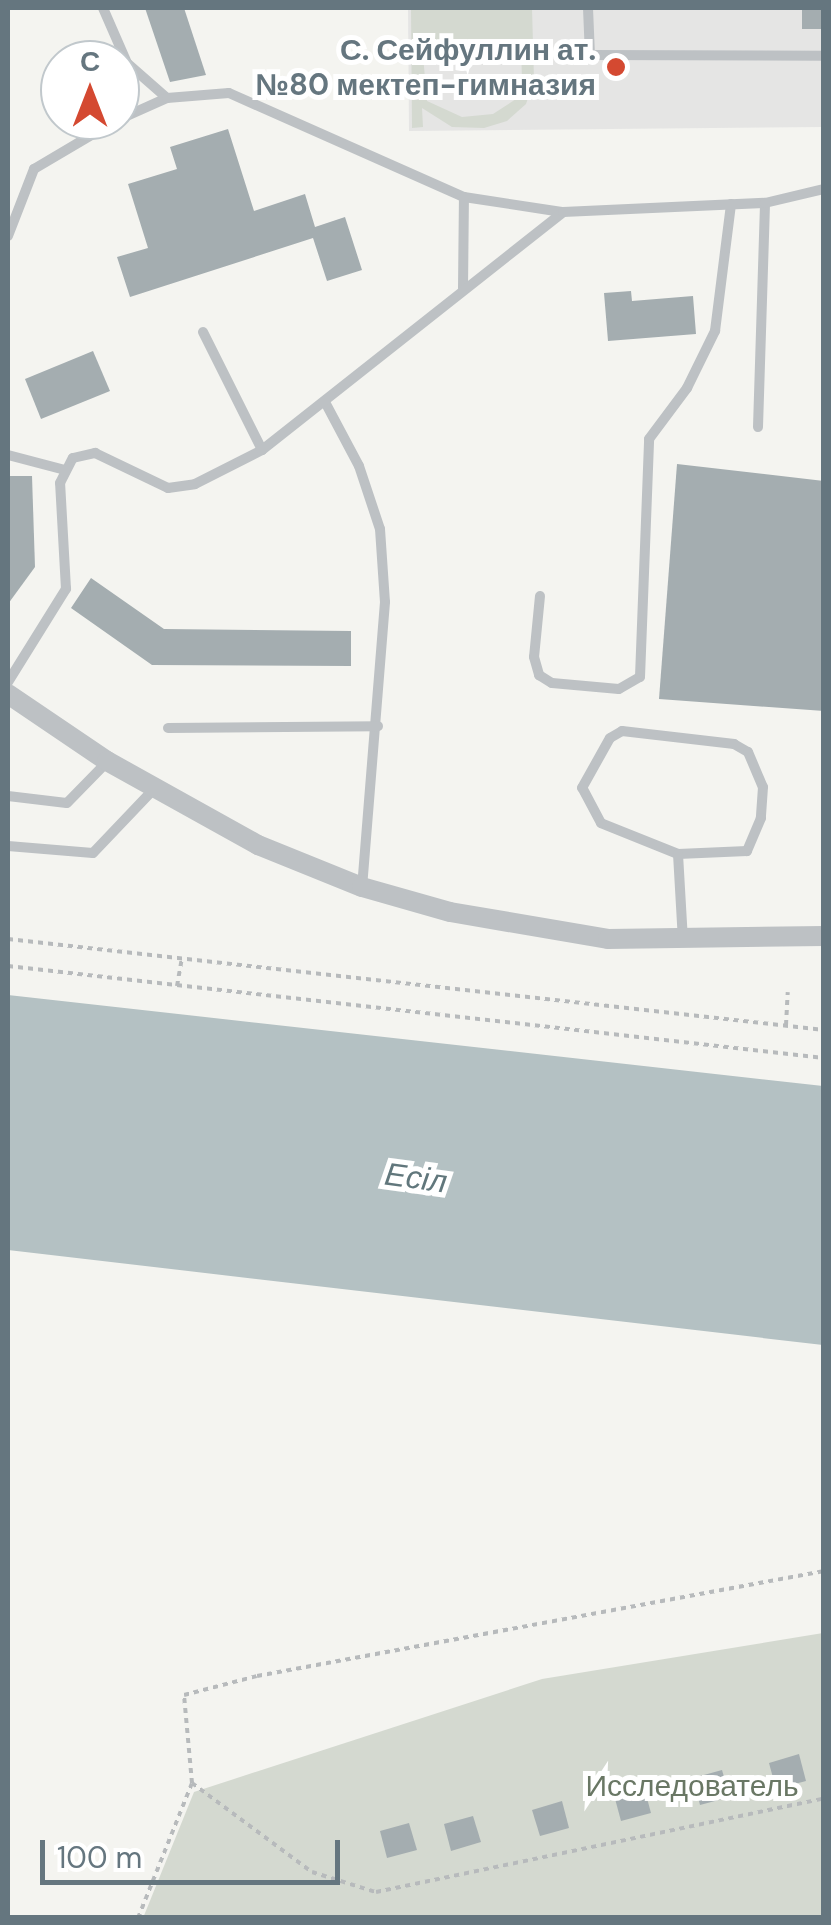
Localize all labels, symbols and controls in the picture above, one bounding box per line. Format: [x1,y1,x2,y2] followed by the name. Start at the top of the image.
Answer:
[256,32,596,102] place label: С. Сейфуллин ат. №80 мектеп-гимназия
[40,40,140,140] north arrow
[80,43,100,80] text: С
[605,56,627,78] marker: С. Сейфуллин ат. №80 мектеп-гимназия
[382,1155,450,1201] water label: Есіл
[585,1768,799,1804] park label: Исследователь
[45,1820,345,1882] scale bar
[57,1838,142,1877] text: 100 m

